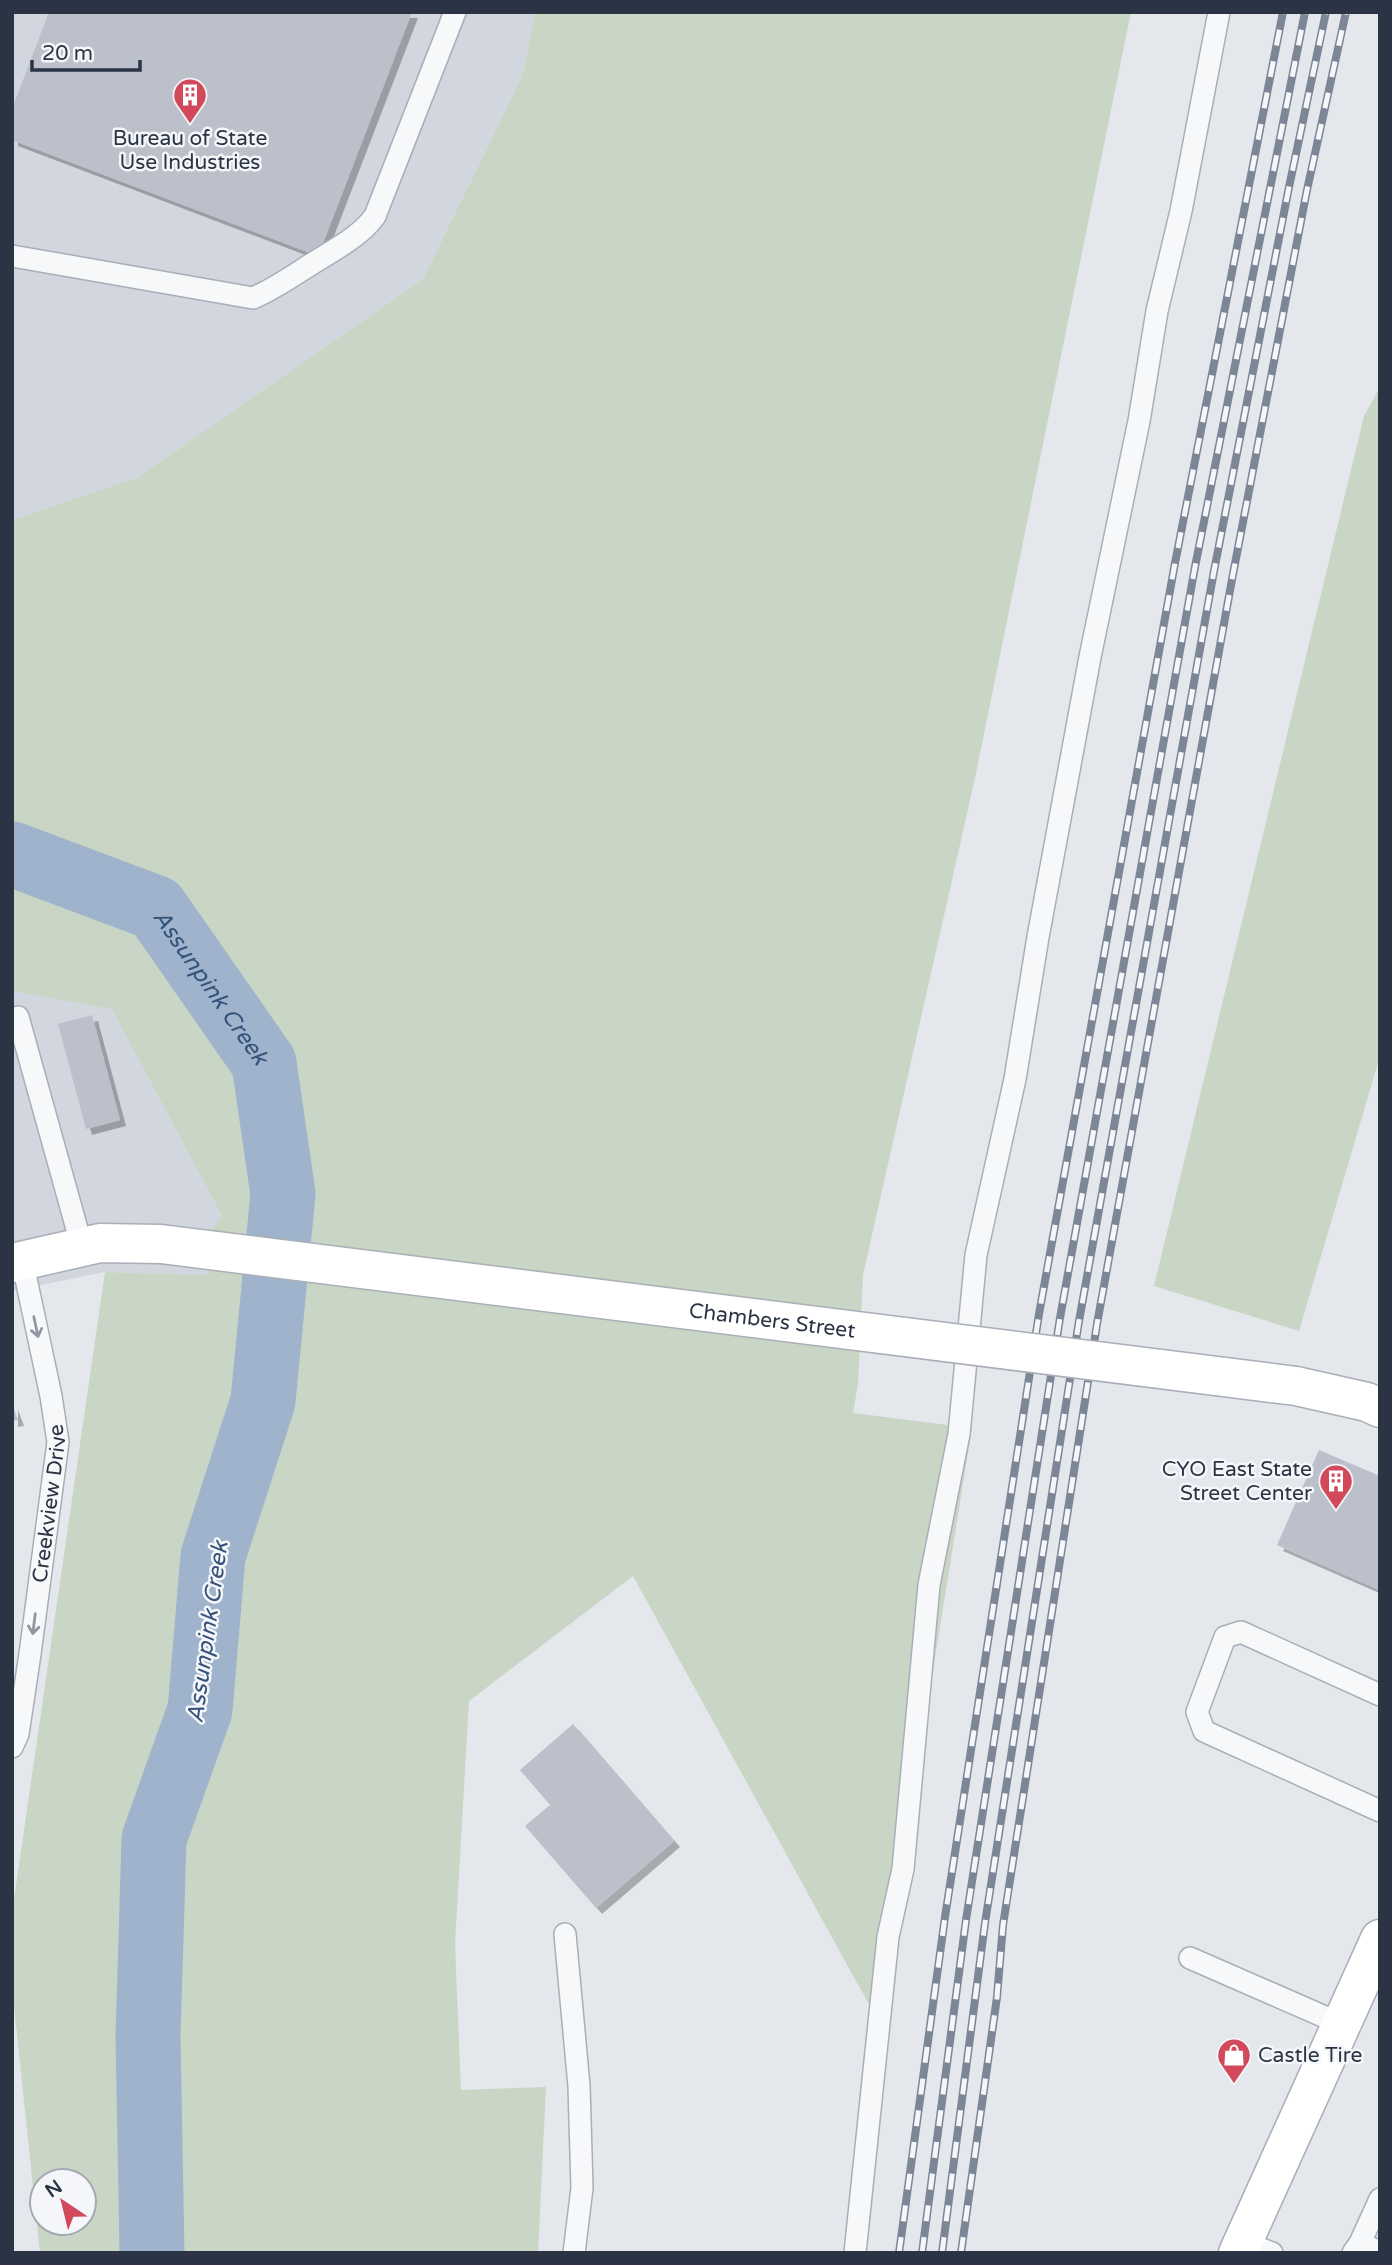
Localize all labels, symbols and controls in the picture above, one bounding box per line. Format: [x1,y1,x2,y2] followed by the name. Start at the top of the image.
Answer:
[32,28,140,72] scale bar
[42,41,93,66] text: 20 m
[171,76,209,125] building icon: Bureau of State Use Industries
[113,126,267,175] place label: Bureau of State Use Industries
[146,904,275,1072] water label: Assunpink Creek
[688,1298,857,1344] street label: Chambers Street
[30,1315,43,1338] one-way arrow
[28,1422,72,1584] street label: Creekview Drive
[1162,1457,1312,1506] place label: CYO East State Street Center
[1317,1462,1355,1511] building icon: CYO East State Street Center
[181,1538,235,1725] water label: Assunpink Creek
[27,1613,40,1635] one-way arrow
[1215,2036,1253,2085] shop icon: Castle Tire
[1258,2043,1363,2068] place label: Castle Tire
[28,2167,98,2237] north arrow
[41,2176,66,2202] text: N

